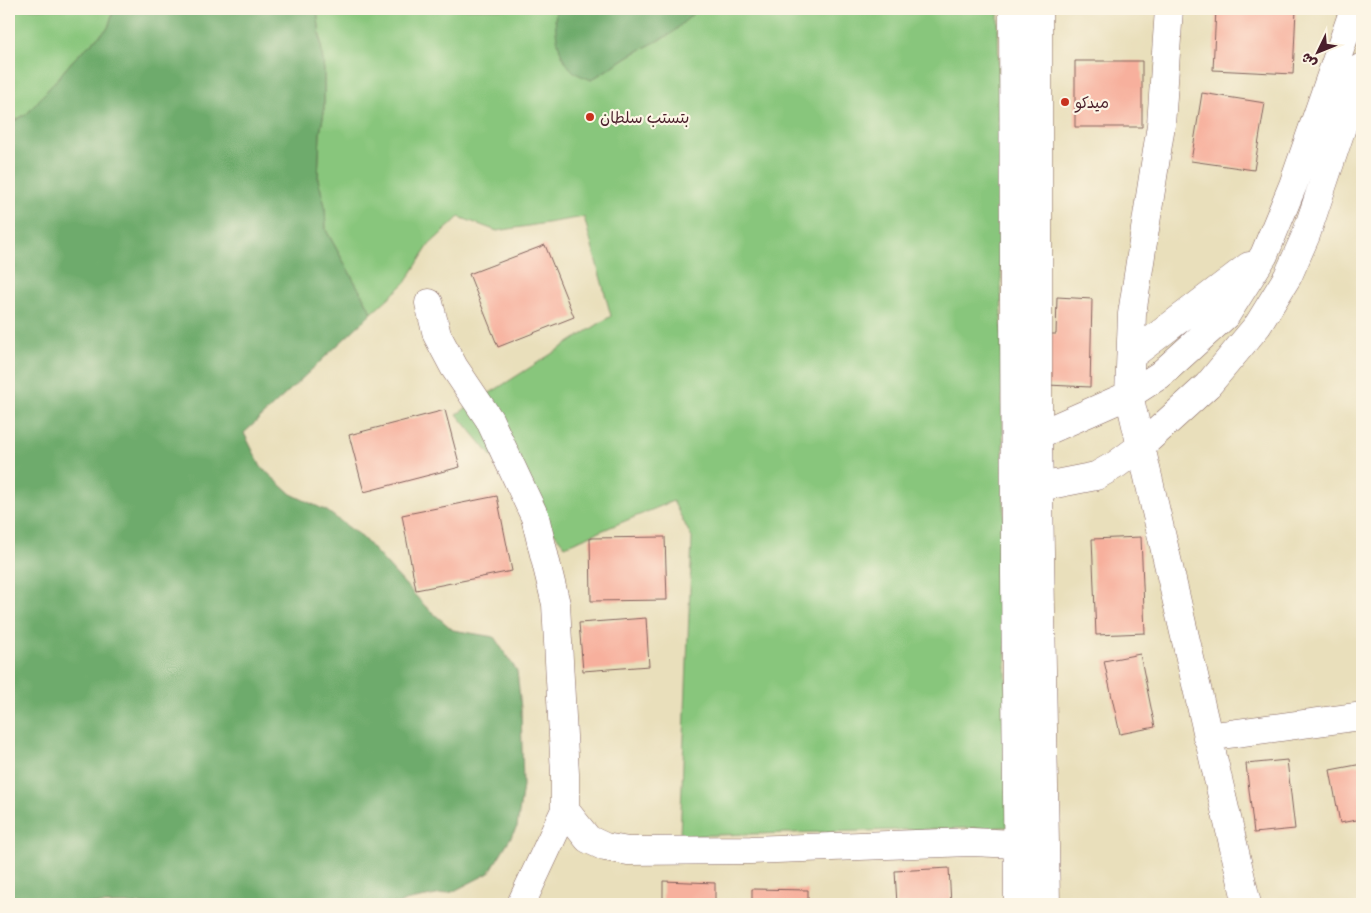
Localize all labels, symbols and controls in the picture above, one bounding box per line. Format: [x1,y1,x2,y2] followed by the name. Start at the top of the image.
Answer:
[1294,28,1344,78] north arrow
[1294,46,1323,75] text: ش
[1074,88,1109,117] place label: ميدكو
[1059,96,1071,108] marker: ميدكو
[600,103,689,132] place label: بتستب سلطان
[584,111,596,123] marker: بتستب سلطان

